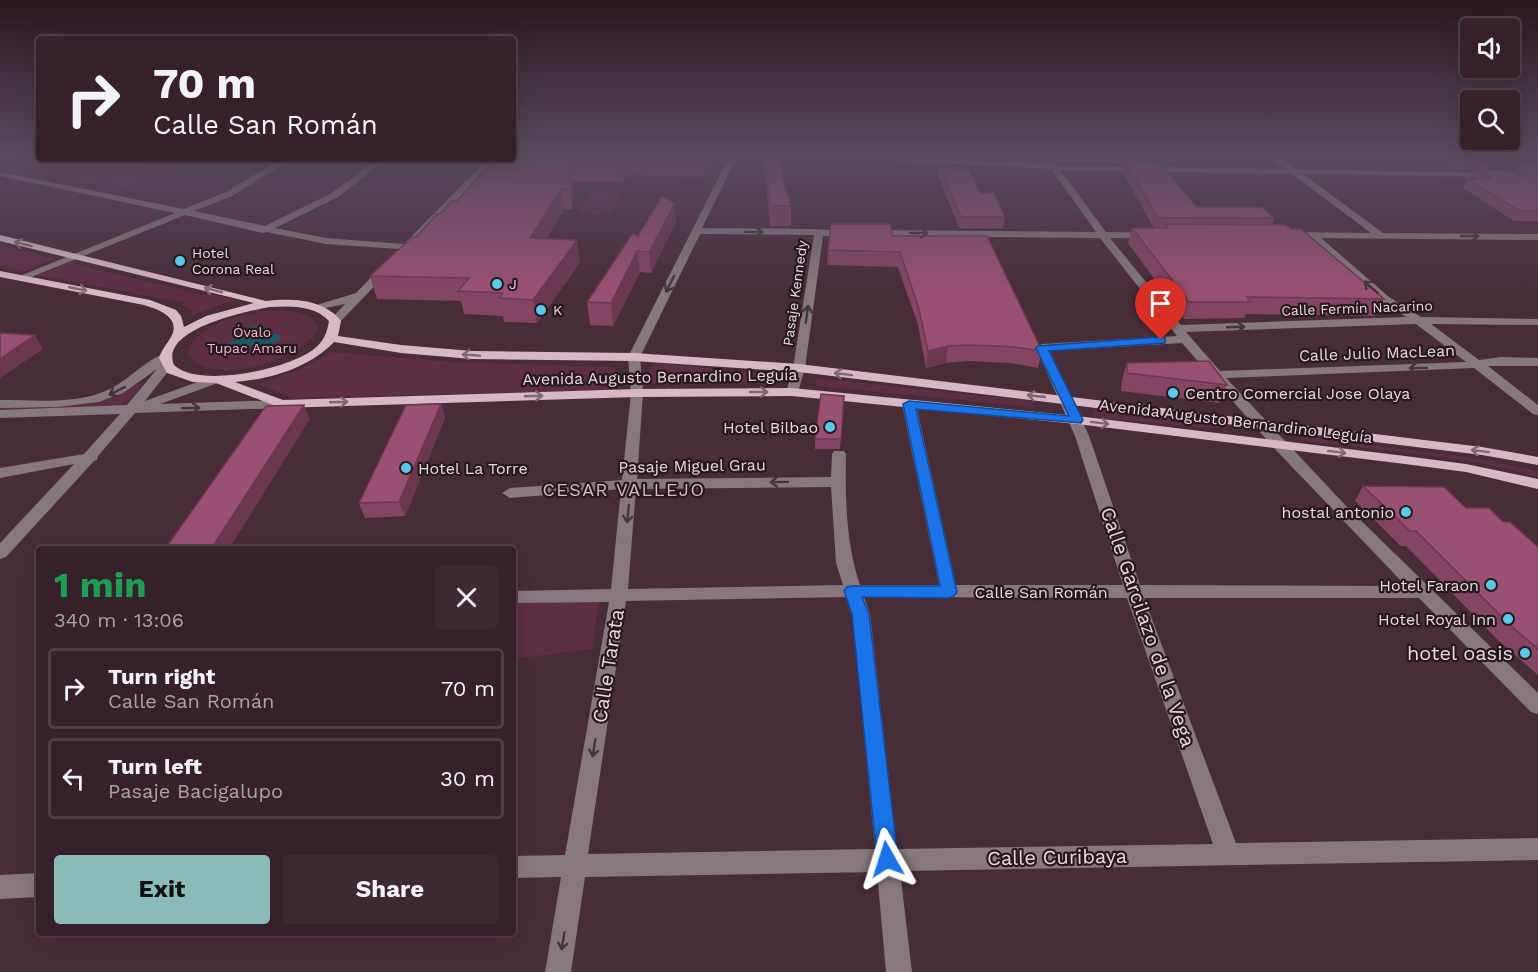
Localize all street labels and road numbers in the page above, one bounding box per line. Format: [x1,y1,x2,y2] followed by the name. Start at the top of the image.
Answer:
[780,238,810,347] street label: Pasaje Kennedy
[1281,297,1433,319] street label: Calle Fermín Nacarino
[1299,341,1455,365] street label: Calle Julio MacLean
[522,365,798,389] street label: Avenida Augusto Bernardino Leguía
[1098,395,1374,447] street label: Avenida Augusto Bernardino Leguía
[618,455,766,477] street label: Pasaje Miguel Grau
[1096,504,1200,750] street label: Calle Garcilazo de la Vega
[974,583,1108,602] street label: Calle San Román
[587,607,629,725] street label: Calle Tarata
[987,844,1127,870] street label: Calle Curibaya

